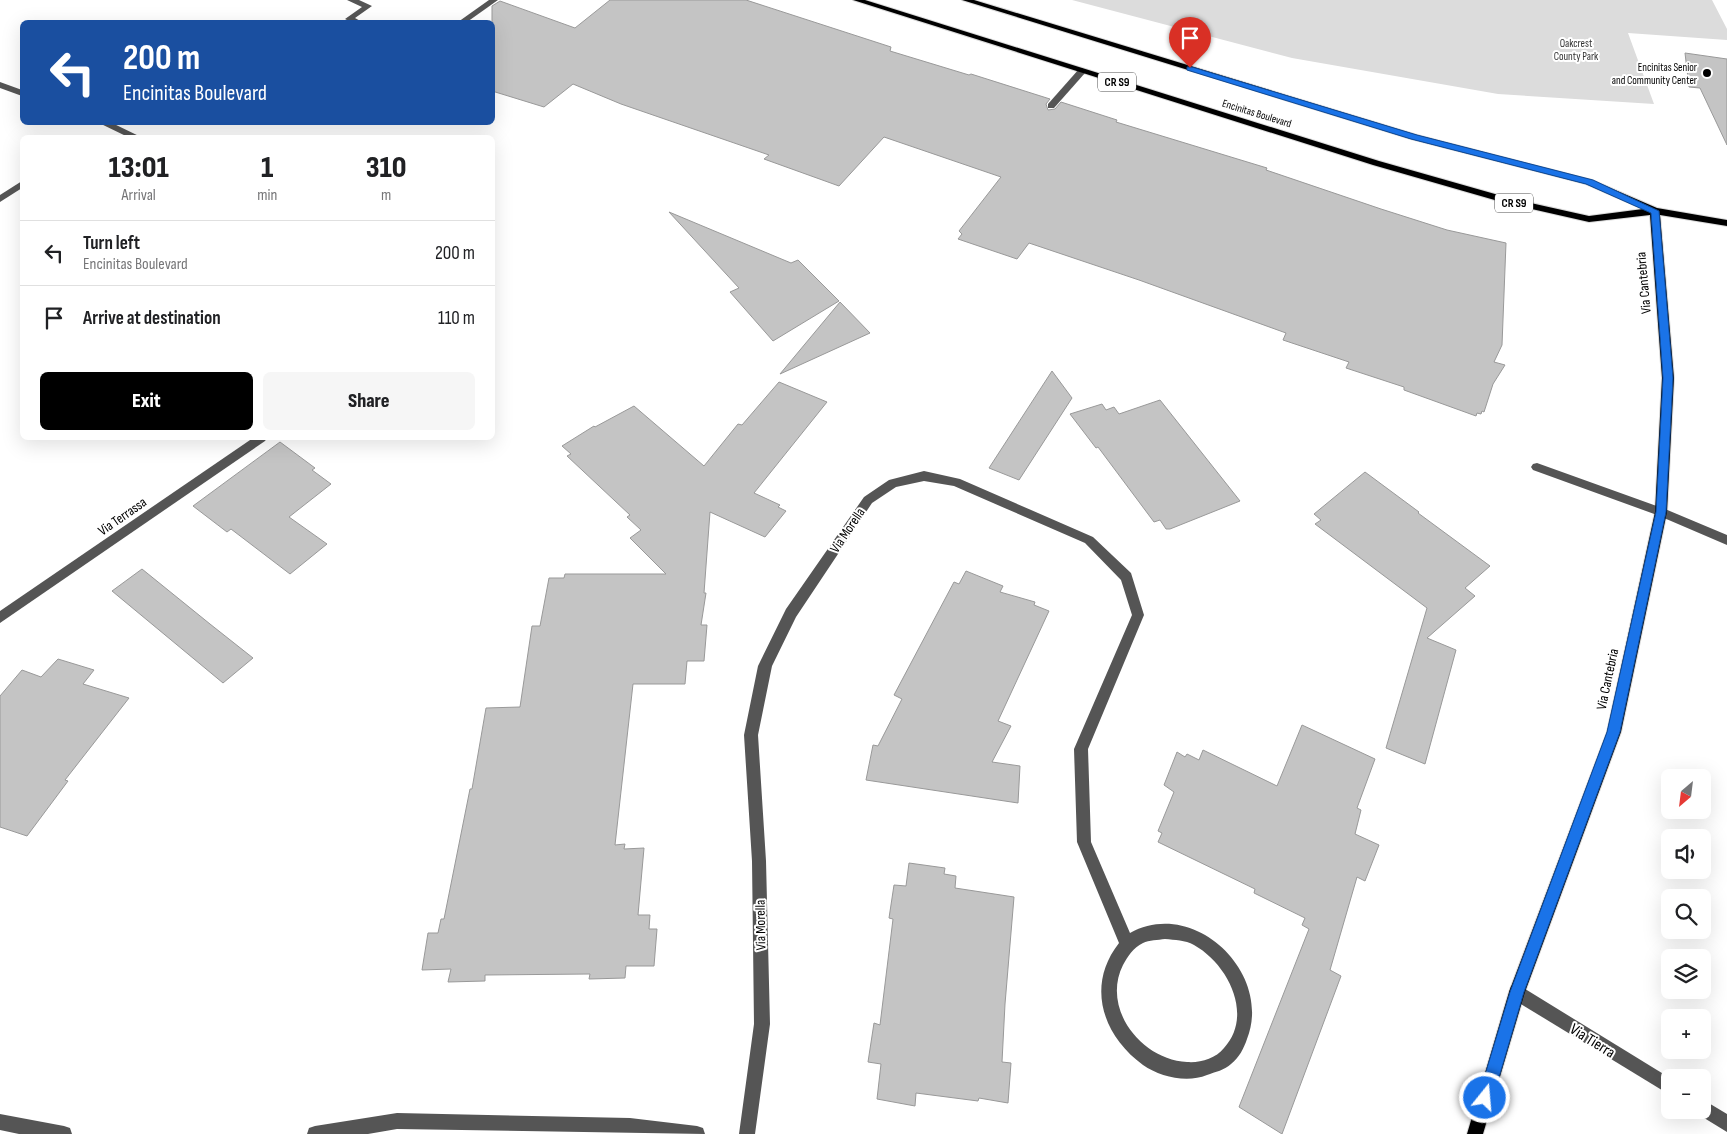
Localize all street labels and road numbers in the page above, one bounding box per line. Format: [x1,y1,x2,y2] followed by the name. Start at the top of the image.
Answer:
[1098,72,1136,91] road number: CR S9
[1221,97,1294,130] street label: Encinitas Boulevard
[1495,194,1533,212] road number: CR S9
[1632,251,1655,315] street label: Via Cantebria
[95,494,150,539] street label: Via Terrassa
[826,505,869,556] street label: Via Morella
[1593,647,1622,711] street label: Via Cantebria
[752,900,769,950] street label: Via Morella
[1566,1020,1618,1063] street label: Via Tierra

